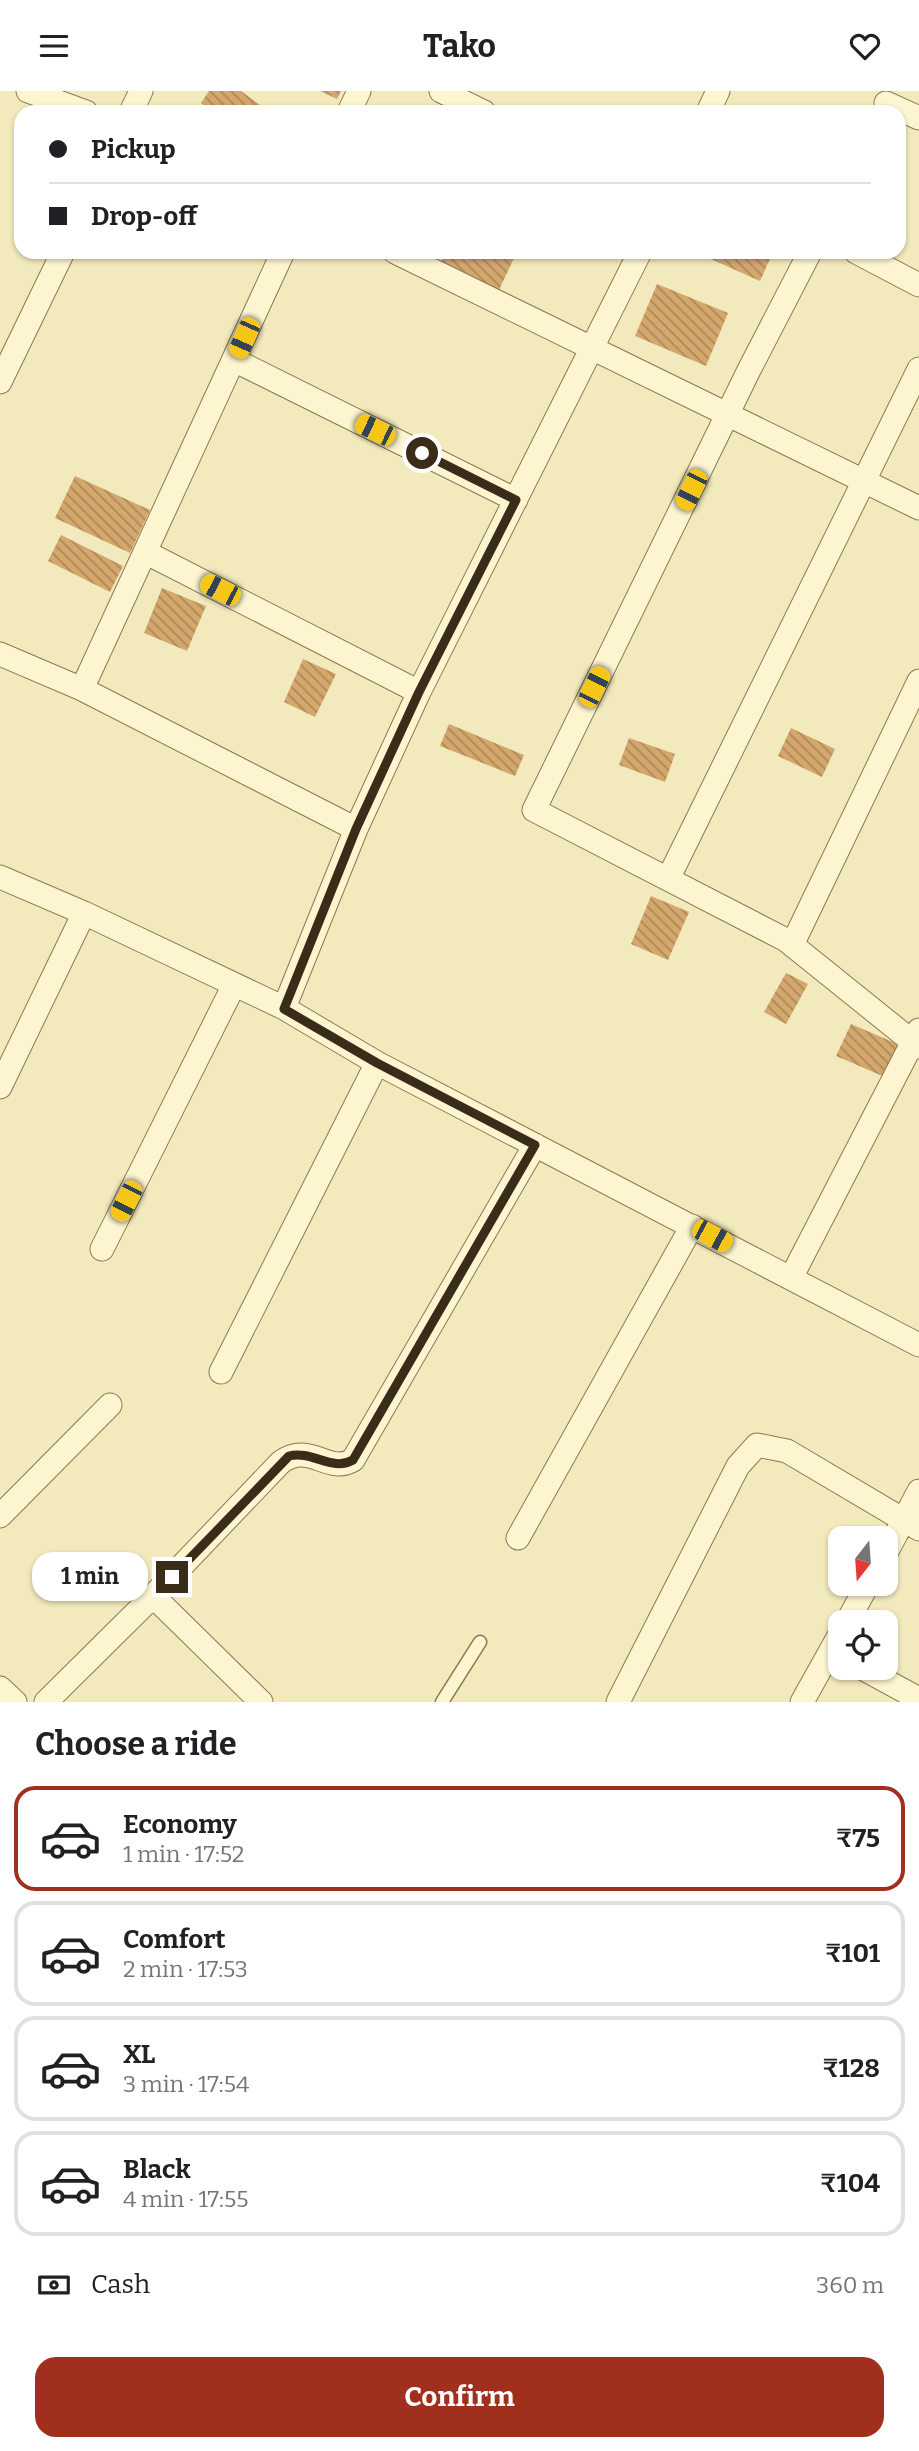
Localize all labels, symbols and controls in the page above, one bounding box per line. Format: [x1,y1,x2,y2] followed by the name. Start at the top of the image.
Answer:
[35,27,73,65] icon: menu
[423,27,496,65] text: Tako
[846,27,884,65] icon: heart
[91,134,176,165] text: Pickup
[91,201,197,232] text: Drop-off
[226,315,263,361] car
[352,411,399,449] car
[406,437,438,469] route start
[673,467,710,513] car
[197,571,244,609] car
[576,664,613,710] car
[108,1178,145,1224] car
[689,1217,736,1255] car
[828,1526,898,1596] north arrow
[828,1526,898,1680] map controls
[32,1553,148,1601] callout: 1 min
[156,1561,188,1593] route end
[61,1562,119,1590] text: 1 min
[828,1610,898,1680] button: locate
[35,1725,236,1763] text: Choose a ride
[39,1807,102,1870] icon: car
[123,1809,237,1840] text: Economy
[836,1823,880,1854] text: ₹75
[123,1840,244,1868] text: 1 min · 17:52
[39,1922,102,1985] icon: car
[123,1924,226,1955] text: Comfort
[825,1938,880,1969] text: ₹101
[123,1955,248,1983] text: 2 min · 17:53
[39,2037,102,2100] icon: car
[123,2039,155,2070] text: XL
[822,2053,880,2084] text: ₹128
[123,2070,249,2098] text: 3 min · 17:54
[39,2152,102,2215] icon: car
[123,2154,191,2185] text: Black
[820,2168,880,2199] text: ₹104
[123,2185,249,2213] text: 4 min · 17:55
[35,2266,73,2304] icon: cash
[91,2269,150,2300] text: Cash
[816,2271,884,2299] text: 360 m
[35,2357,884,2437] button: Confirm

